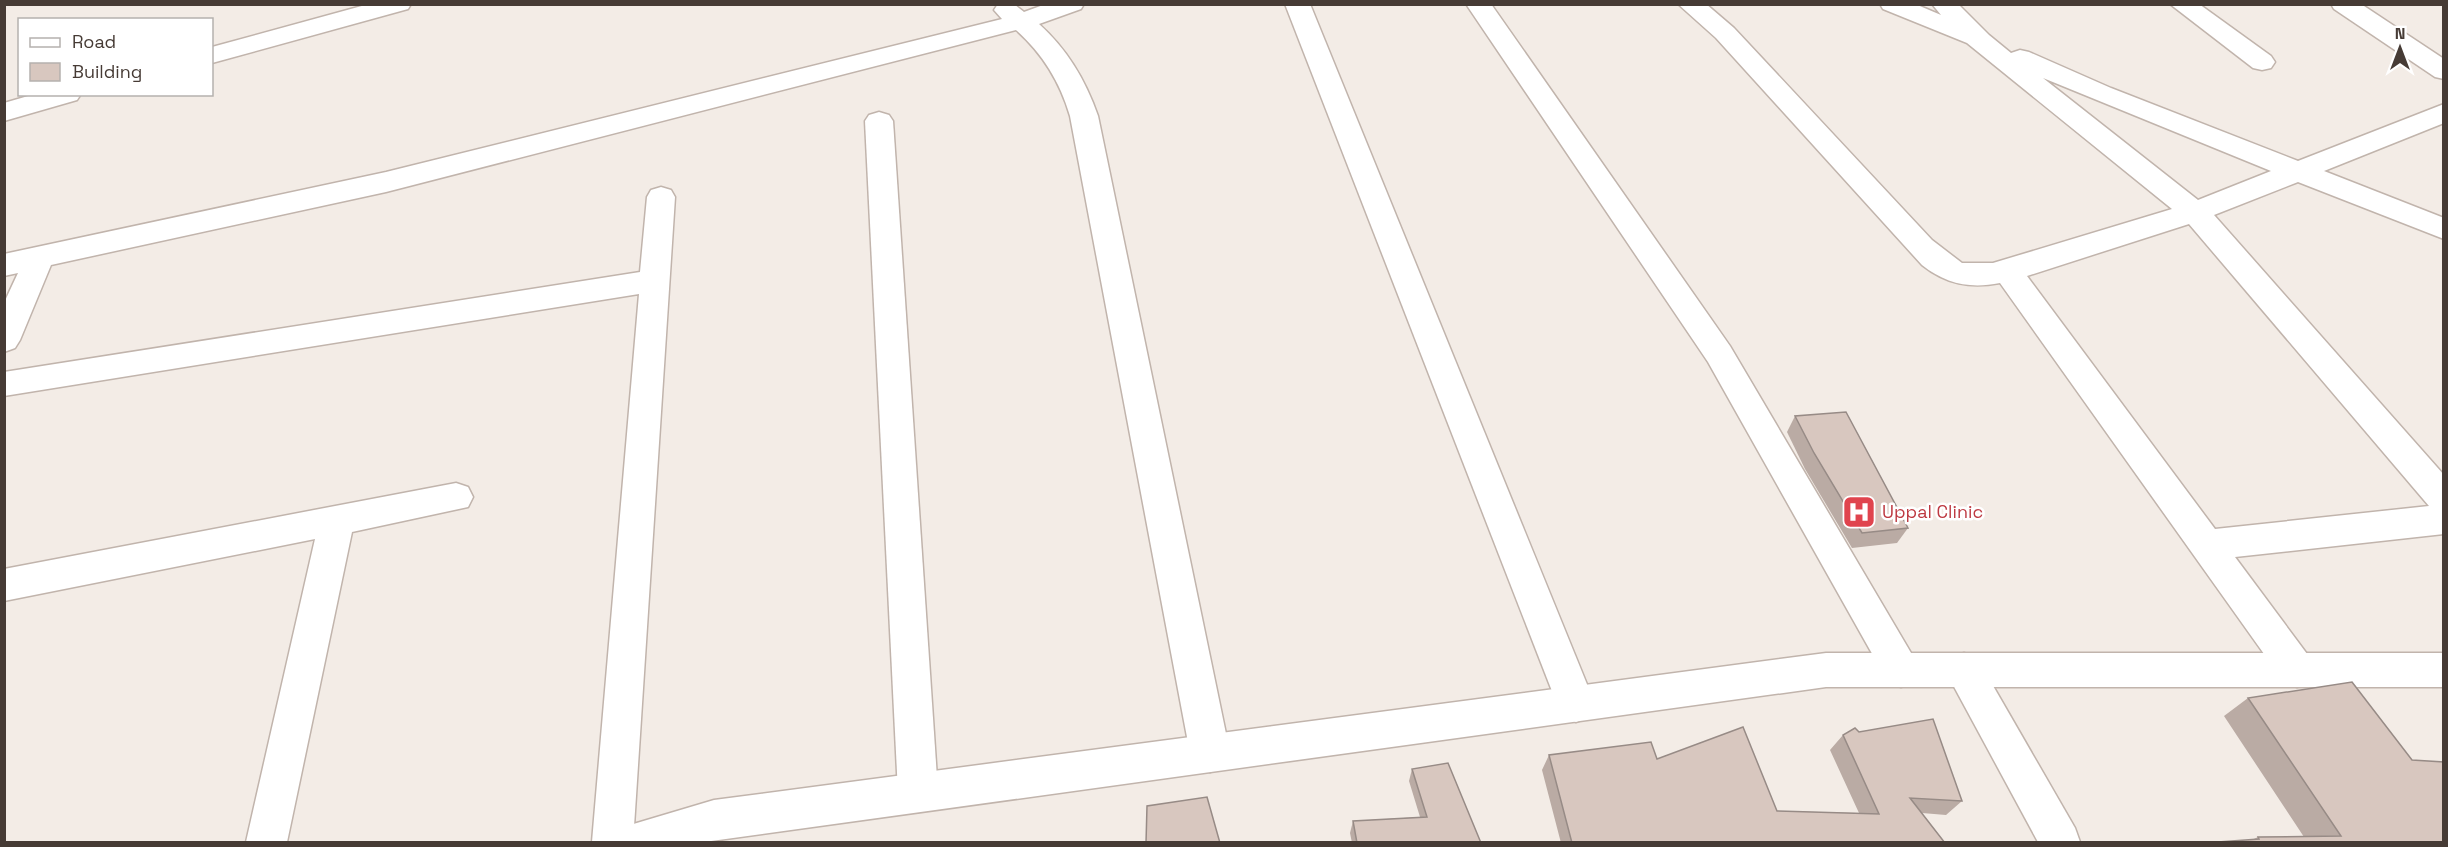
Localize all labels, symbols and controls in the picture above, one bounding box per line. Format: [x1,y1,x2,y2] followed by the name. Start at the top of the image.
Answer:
[18,18,213,96] legend
[2370,18,2430,78] north arrow
[2395,23,2405,44] text: N
[72,30,116,53] text: Road
[72,60,142,83] text: Building
[1841,494,1877,530] hospital icon: Uppal Clinic
[1882,500,1983,523] place label: Uppal Clinic

